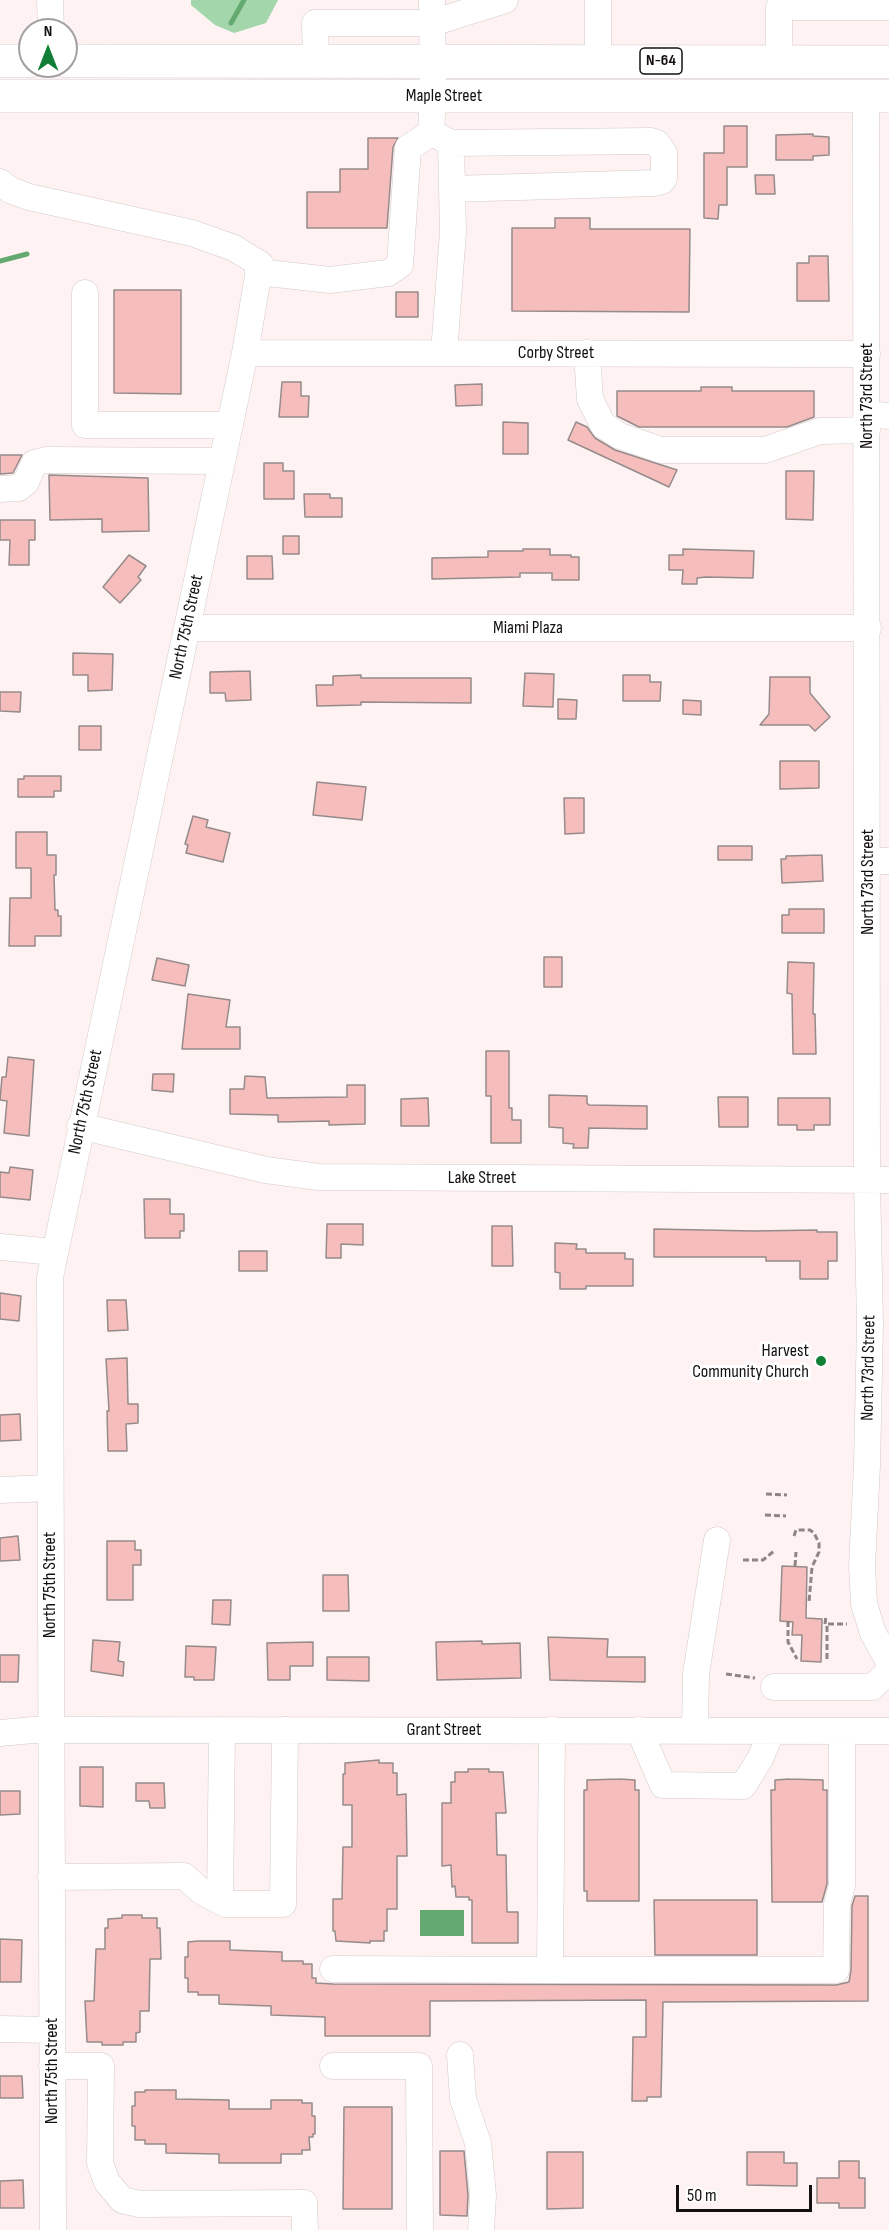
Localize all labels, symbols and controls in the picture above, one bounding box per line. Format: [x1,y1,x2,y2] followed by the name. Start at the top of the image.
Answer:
[18,18,78,78] north arrow
[44,22,52,41] text: N
[640,48,682,74] road number: N-64
[406,85,482,107] street label: Maple Street
[518,342,594,364] street label: Corby Street
[856,343,878,449] street label: North 73rd Street
[165,573,209,681] street label: North 75th Street
[493,617,563,639] street label: Miami Plaza
[857,829,879,935] street label: North 73rd Street
[64,1048,108,1156] street label: North 75th Street
[448,1167,516,1189] street label: Lake Street
[857,1315,881,1421] street label: North 73rd Street
[692,1340,809,1382] place label: Harvest Community Church
[814,1354,828,1368] marker: Harvest Community Church
[39,1532,61,1638] street label: North 75th Street
[407,1719,481,1741] street label: Grant Street
[41,2018,63,2124] street label: North 75th Street
[679,2173,816,2211] scale bar
[687,2185,717,2206] text: 50 m

